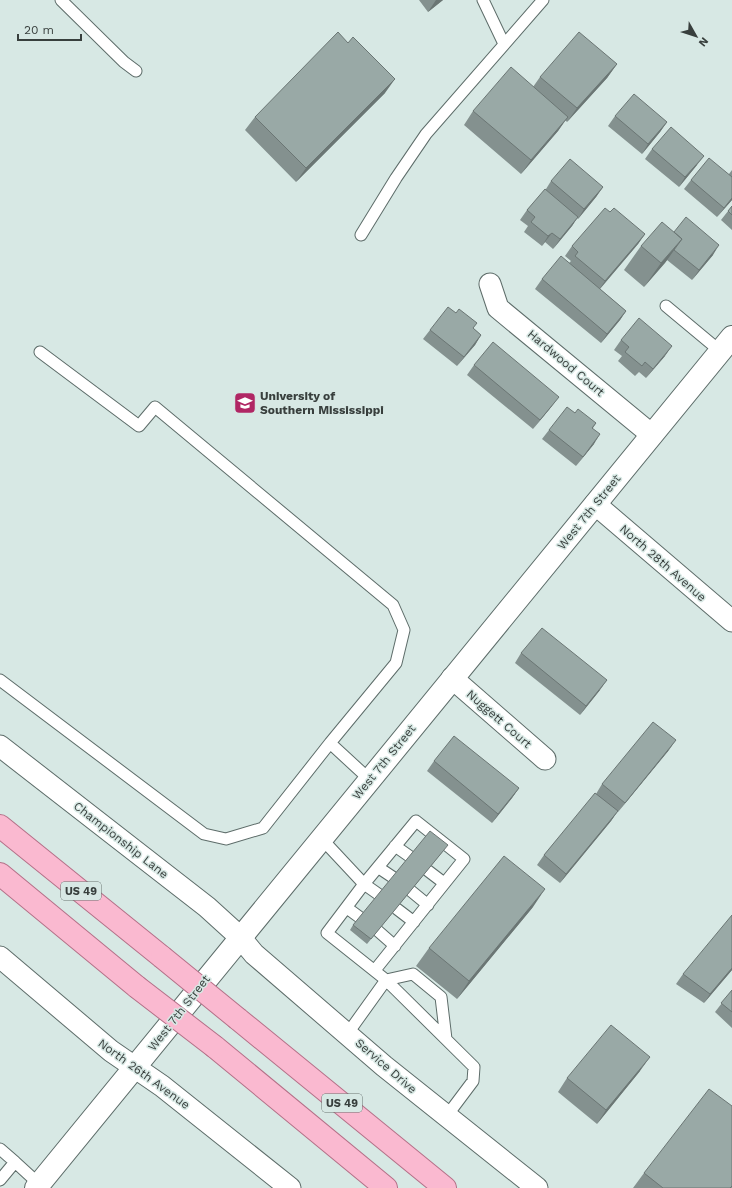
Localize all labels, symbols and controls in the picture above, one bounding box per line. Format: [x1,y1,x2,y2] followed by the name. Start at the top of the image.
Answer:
[18,16,81,42] scale bar
[676,16,716,56] north arrow
[24,23,54,37] text: 20 m
[696,35,711,49] text: N
[525,327,607,399] street label: Hardwood Court
[260,389,384,417] place label: University of Southern Mississippi
[232,390,258,416] school or university icon: University of Southern Mississippi
[554,472,624,552] street label: West 7th Street
[617,522,709,604] street label: North 28th Avenue
[464,687,534,751] street label: Nuggett Court
[349,722,419,802] street label: West 7th Street
[71,799,171,881] street label: Championship Lane
[61,882,101,900] road number: US 49
[145,972,213,1054] street label: West 7th Street
[95,1036,193,1112] street label: North 26th Avenue
[353,1036,420,1096] street label: Service Drive
[322,1094,362,1112] road number: US 49

